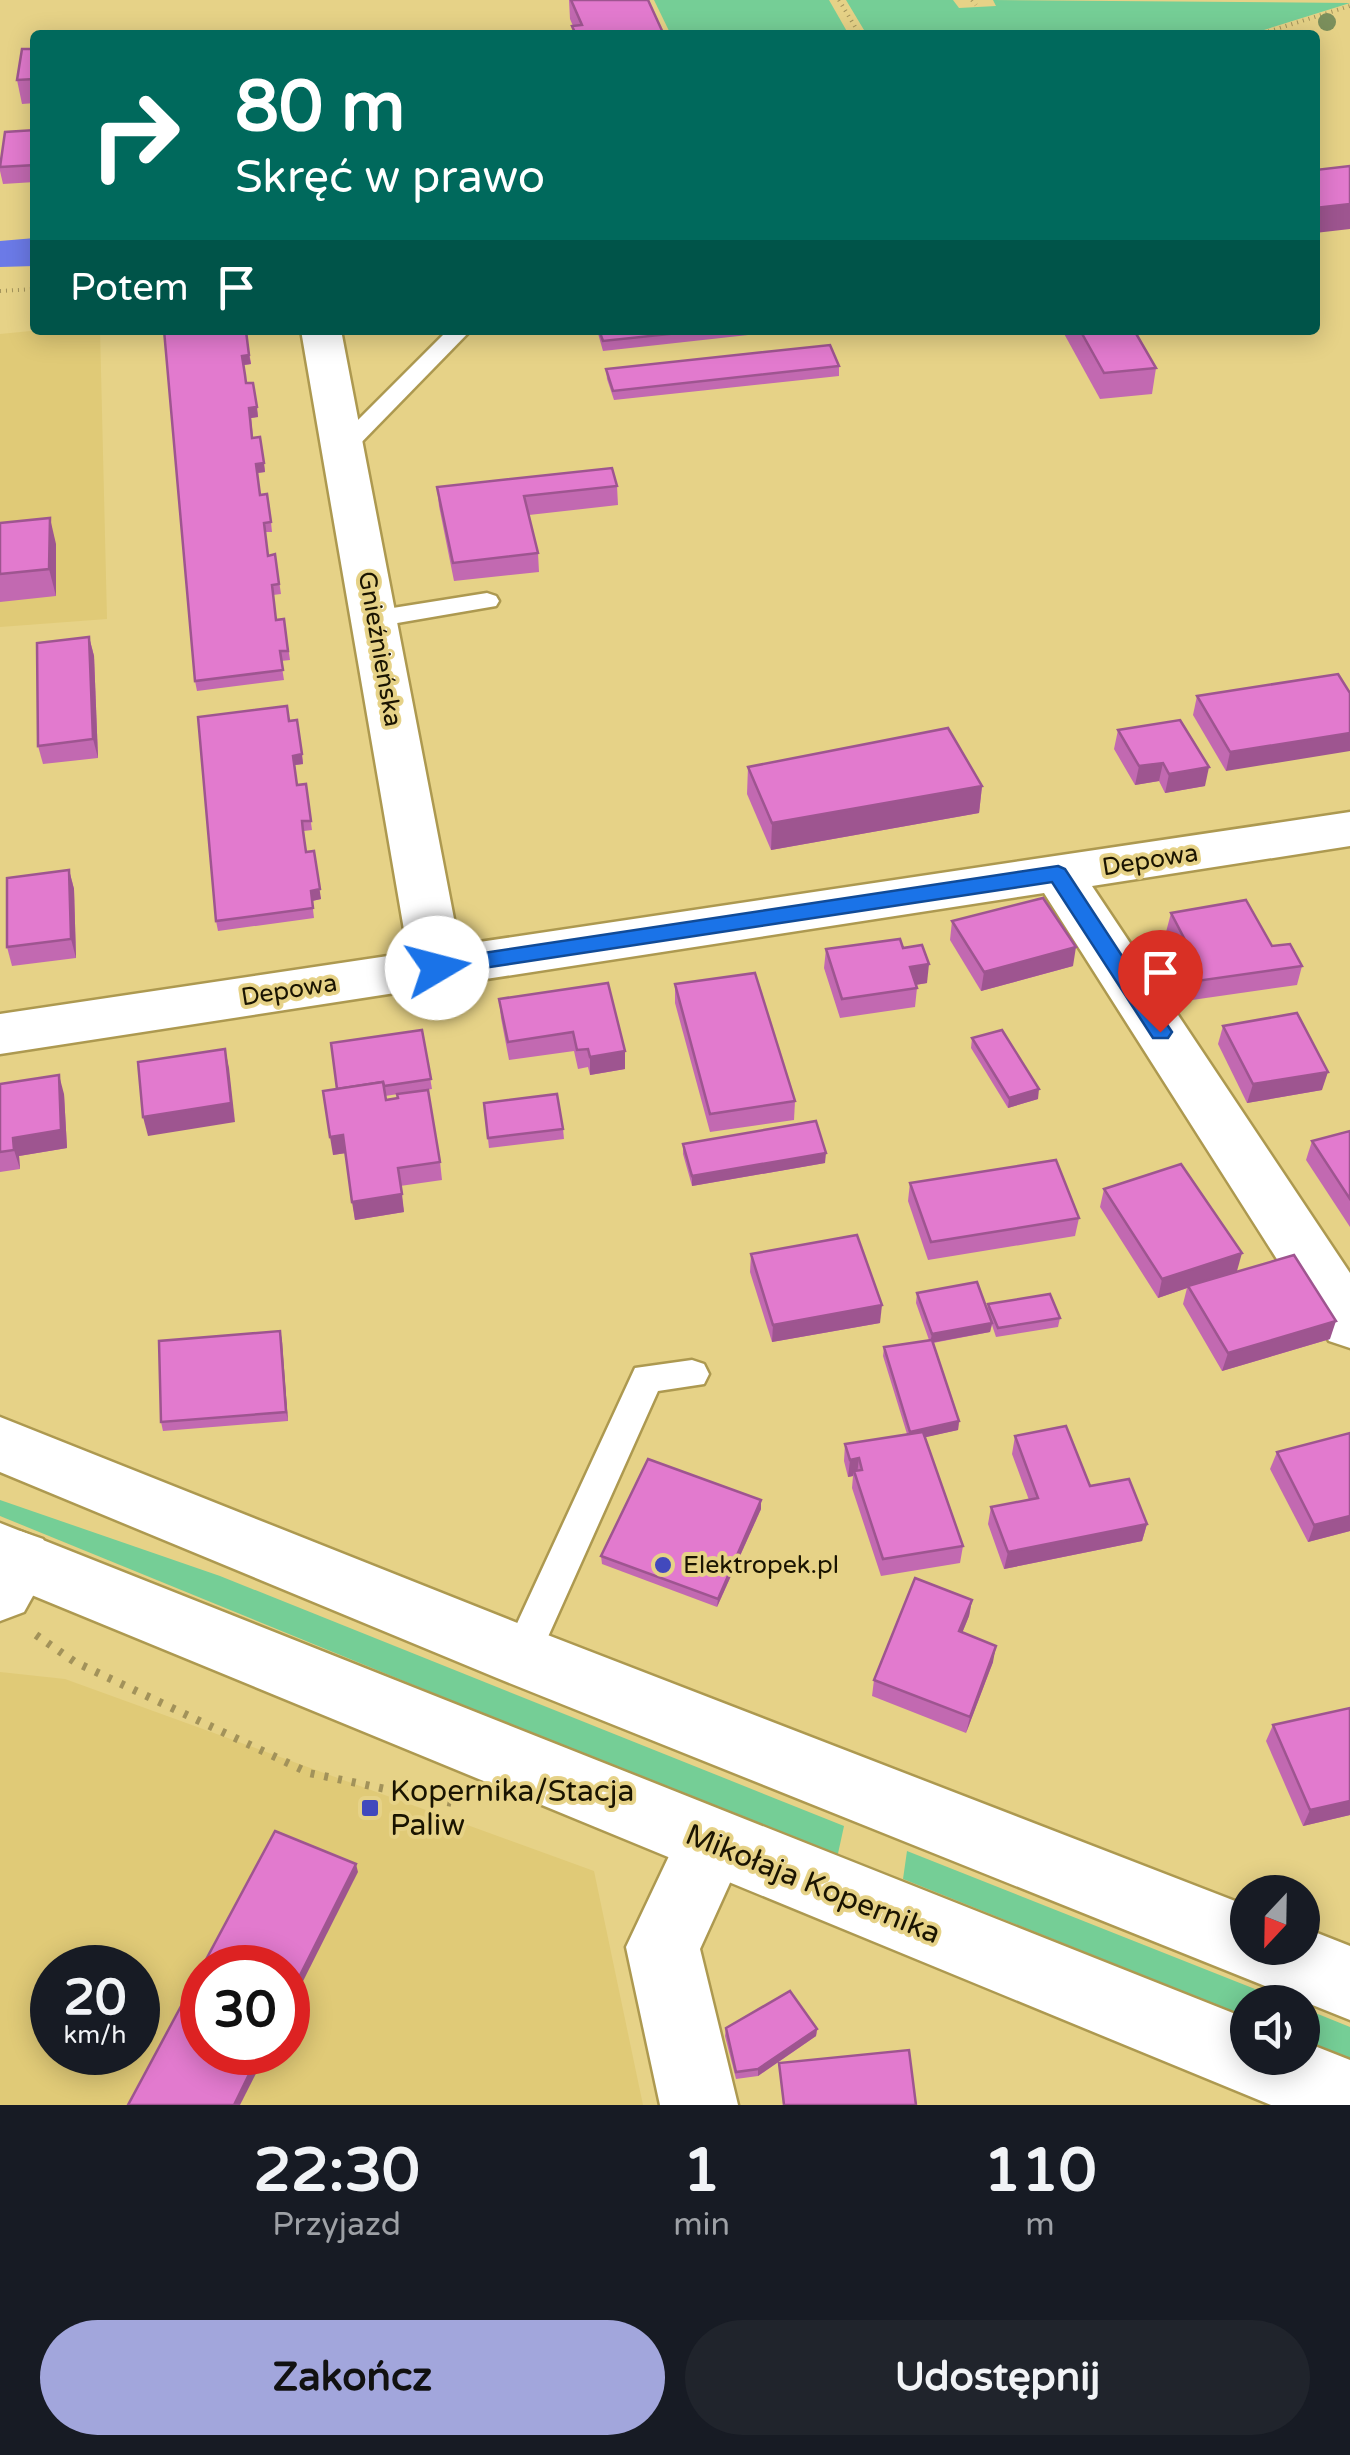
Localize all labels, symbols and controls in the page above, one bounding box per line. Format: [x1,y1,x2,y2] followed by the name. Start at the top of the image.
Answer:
[235,66,405,150] text: 80 m
[70,70,200,200] icon: right
[235,151,545,205] text: Skręć w prawo
[209,260,264,315] icon: arrive
[70,265,189,311] text: Potem
[352,569,408,729] street label: Gnieźnieńska
[1100,838,1200,882] street label: Depowa
[385,916,489,1020] position arrow
[1118,930,1203,1033] pin
[1133,945,1188,1000] icon: arrive
[239,968,339,1012] street label: Depowa
[683,1550,839,1580] place label: Elektropek.pl
[652,1554,674,1576] marker: Elektropek.pl
[390,1773,634,1844] place label: Kopernika/Stacja Paliw
[359,1797,381,1819] marker: Kopernika/Stacja Paliw
[680,1816,946,1952] street label: Mikołaja Kopernika
[1230,1875,1320,1965] north arrow
[1230,1875,1320,2075] map controls
[180,1945,310,2075] speed limit sign: 30
[64,1968,126,2028] text: 20
[1230,1985,1320,2075] button: sound
[64,2020,126,2050] text: km/h
[253,2135,420,2207] text: 22:30
[683,2135,720,2207] text: 1
[983,2135,1097,2207] text: 110
[272,2206,401,2244] text: Przyjazd
[673,2206,730,2244] text: min
[1025,2206,1055,2244] text: m
[40,2320,665,2435] button: Zakończ
[685,2320,1310,2435] button: Udostępnij

